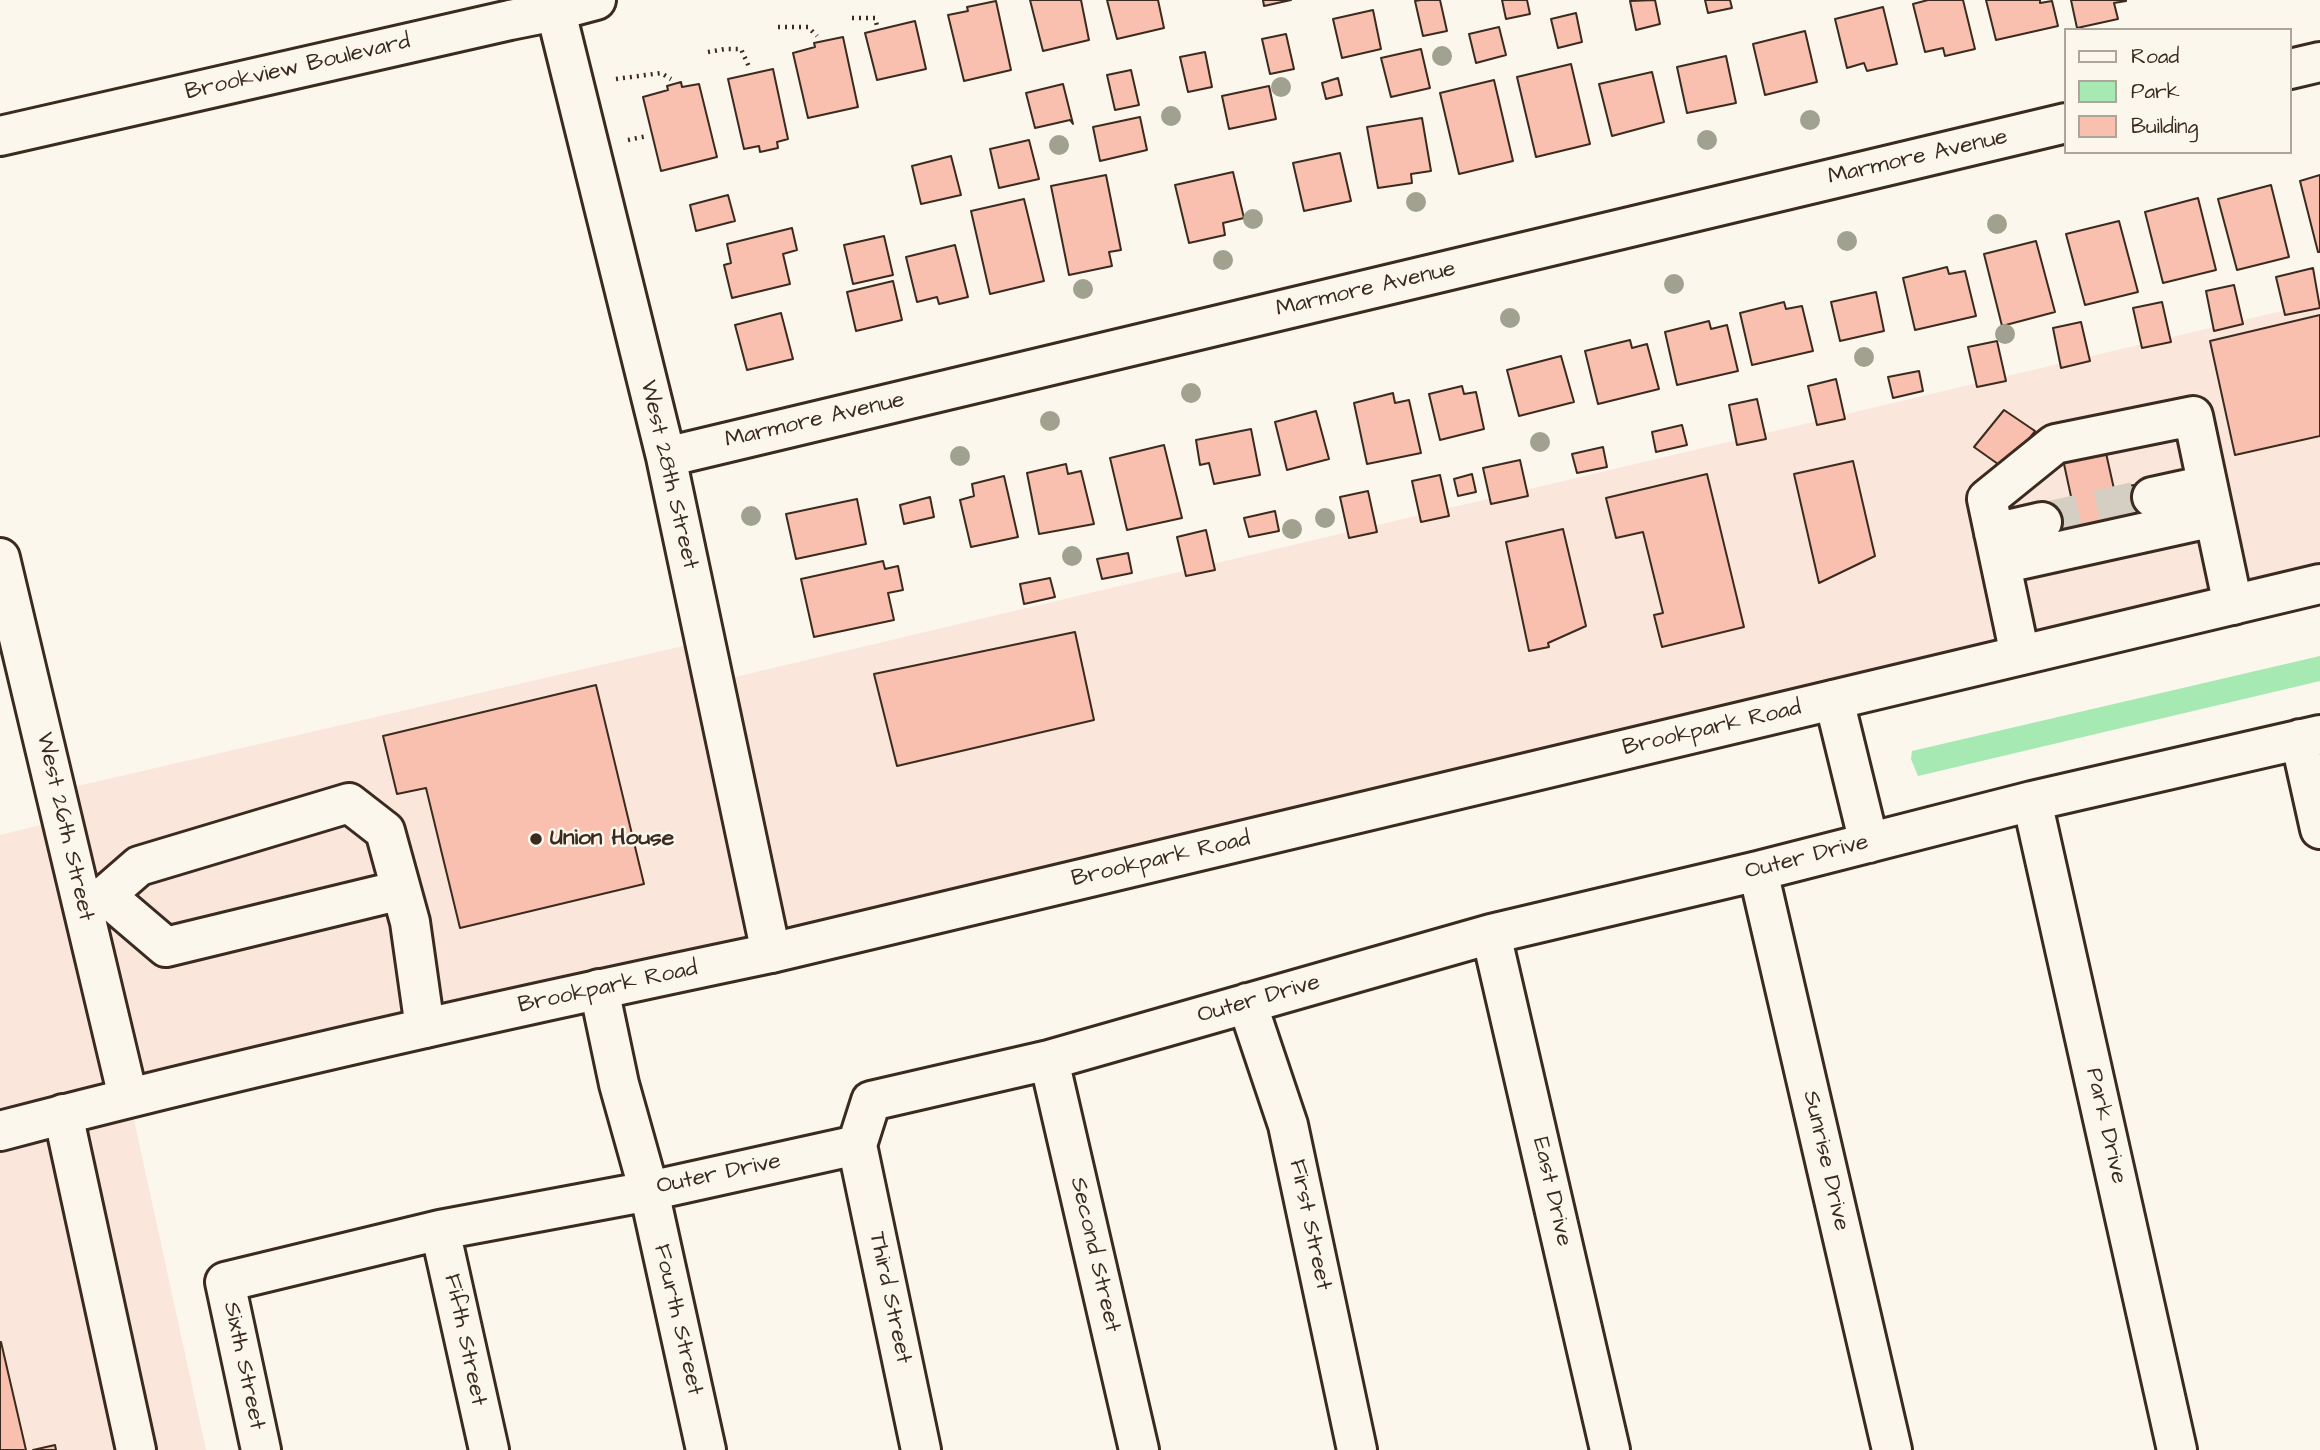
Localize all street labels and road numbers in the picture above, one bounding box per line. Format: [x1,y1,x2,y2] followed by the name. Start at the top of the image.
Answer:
[183,29,413,107] street label: Brookview Boulevard
[1826,124,2010,192] street label: Marmore Avenue
[1274,256,1458,324] street label: Marmore Avenue
[633,378,703,572] street label: West 28th Street
[723,387,907,455] street label: Marmore Avenue
[1620,695,1804,763] street label: Brookpark Road
[29,730,99,924] street label: West 26th Street
[1069,826,1253,894] street label: Brookpark Road
[1742,829,1872,887] street label: Outer Drive
[516,956,700,1020] street label: Brookpark Road
[1195,969,1323,1031] street label: Outer Drive
[2078,1065,2132,1187] street label: Park Drive
[1795,1088,1855,1234] street label: Sunrise Drive
[1525,1135,1577,1249] street label: East Drive
[654,1148,784,1202] street label: Outer Drive
[1282,1157,1336,1293] street label: First Street
[1063,1175,1125,1335] street label: Second Street
[862,1230,916,1366] street label: Third Street
[646,1242,708,1398] street label: Fourth Street
[437,1272,491,1408] street label: Fifth Street
[216,1300,270,1432] street label: Sixth Street

